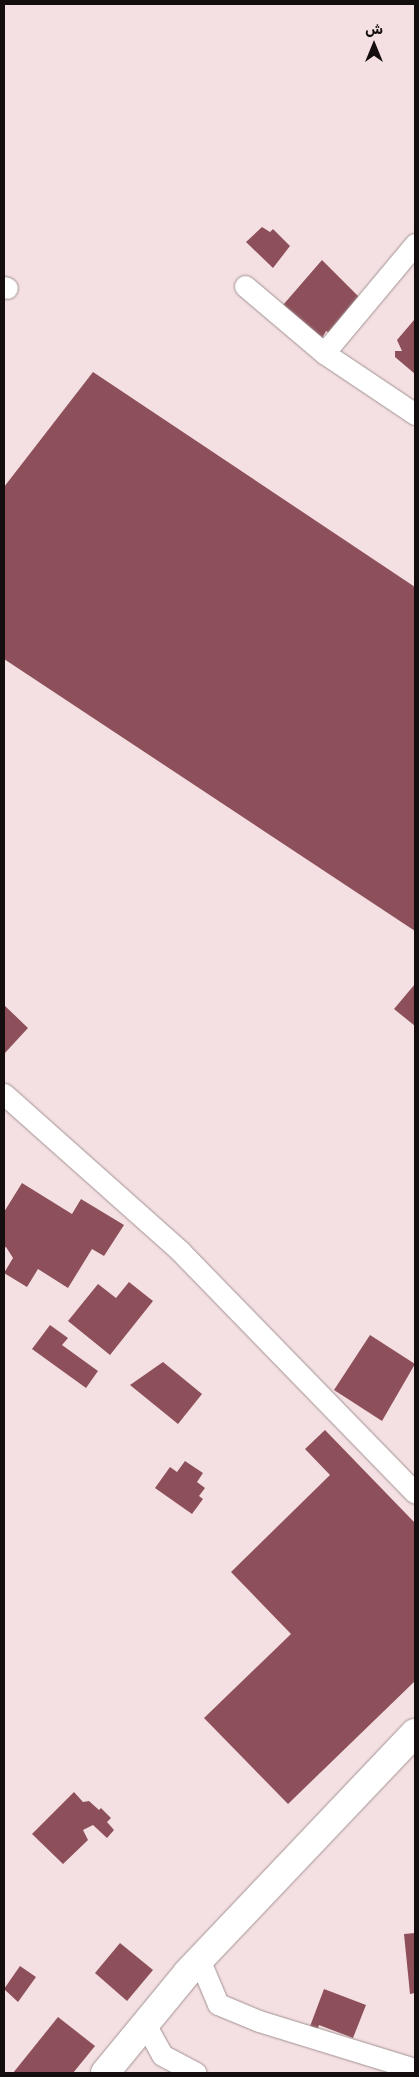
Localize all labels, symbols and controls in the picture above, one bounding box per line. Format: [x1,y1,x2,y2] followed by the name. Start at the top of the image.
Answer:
[349,20,399,70] north arrow
[365,21,383,38] text: ش

